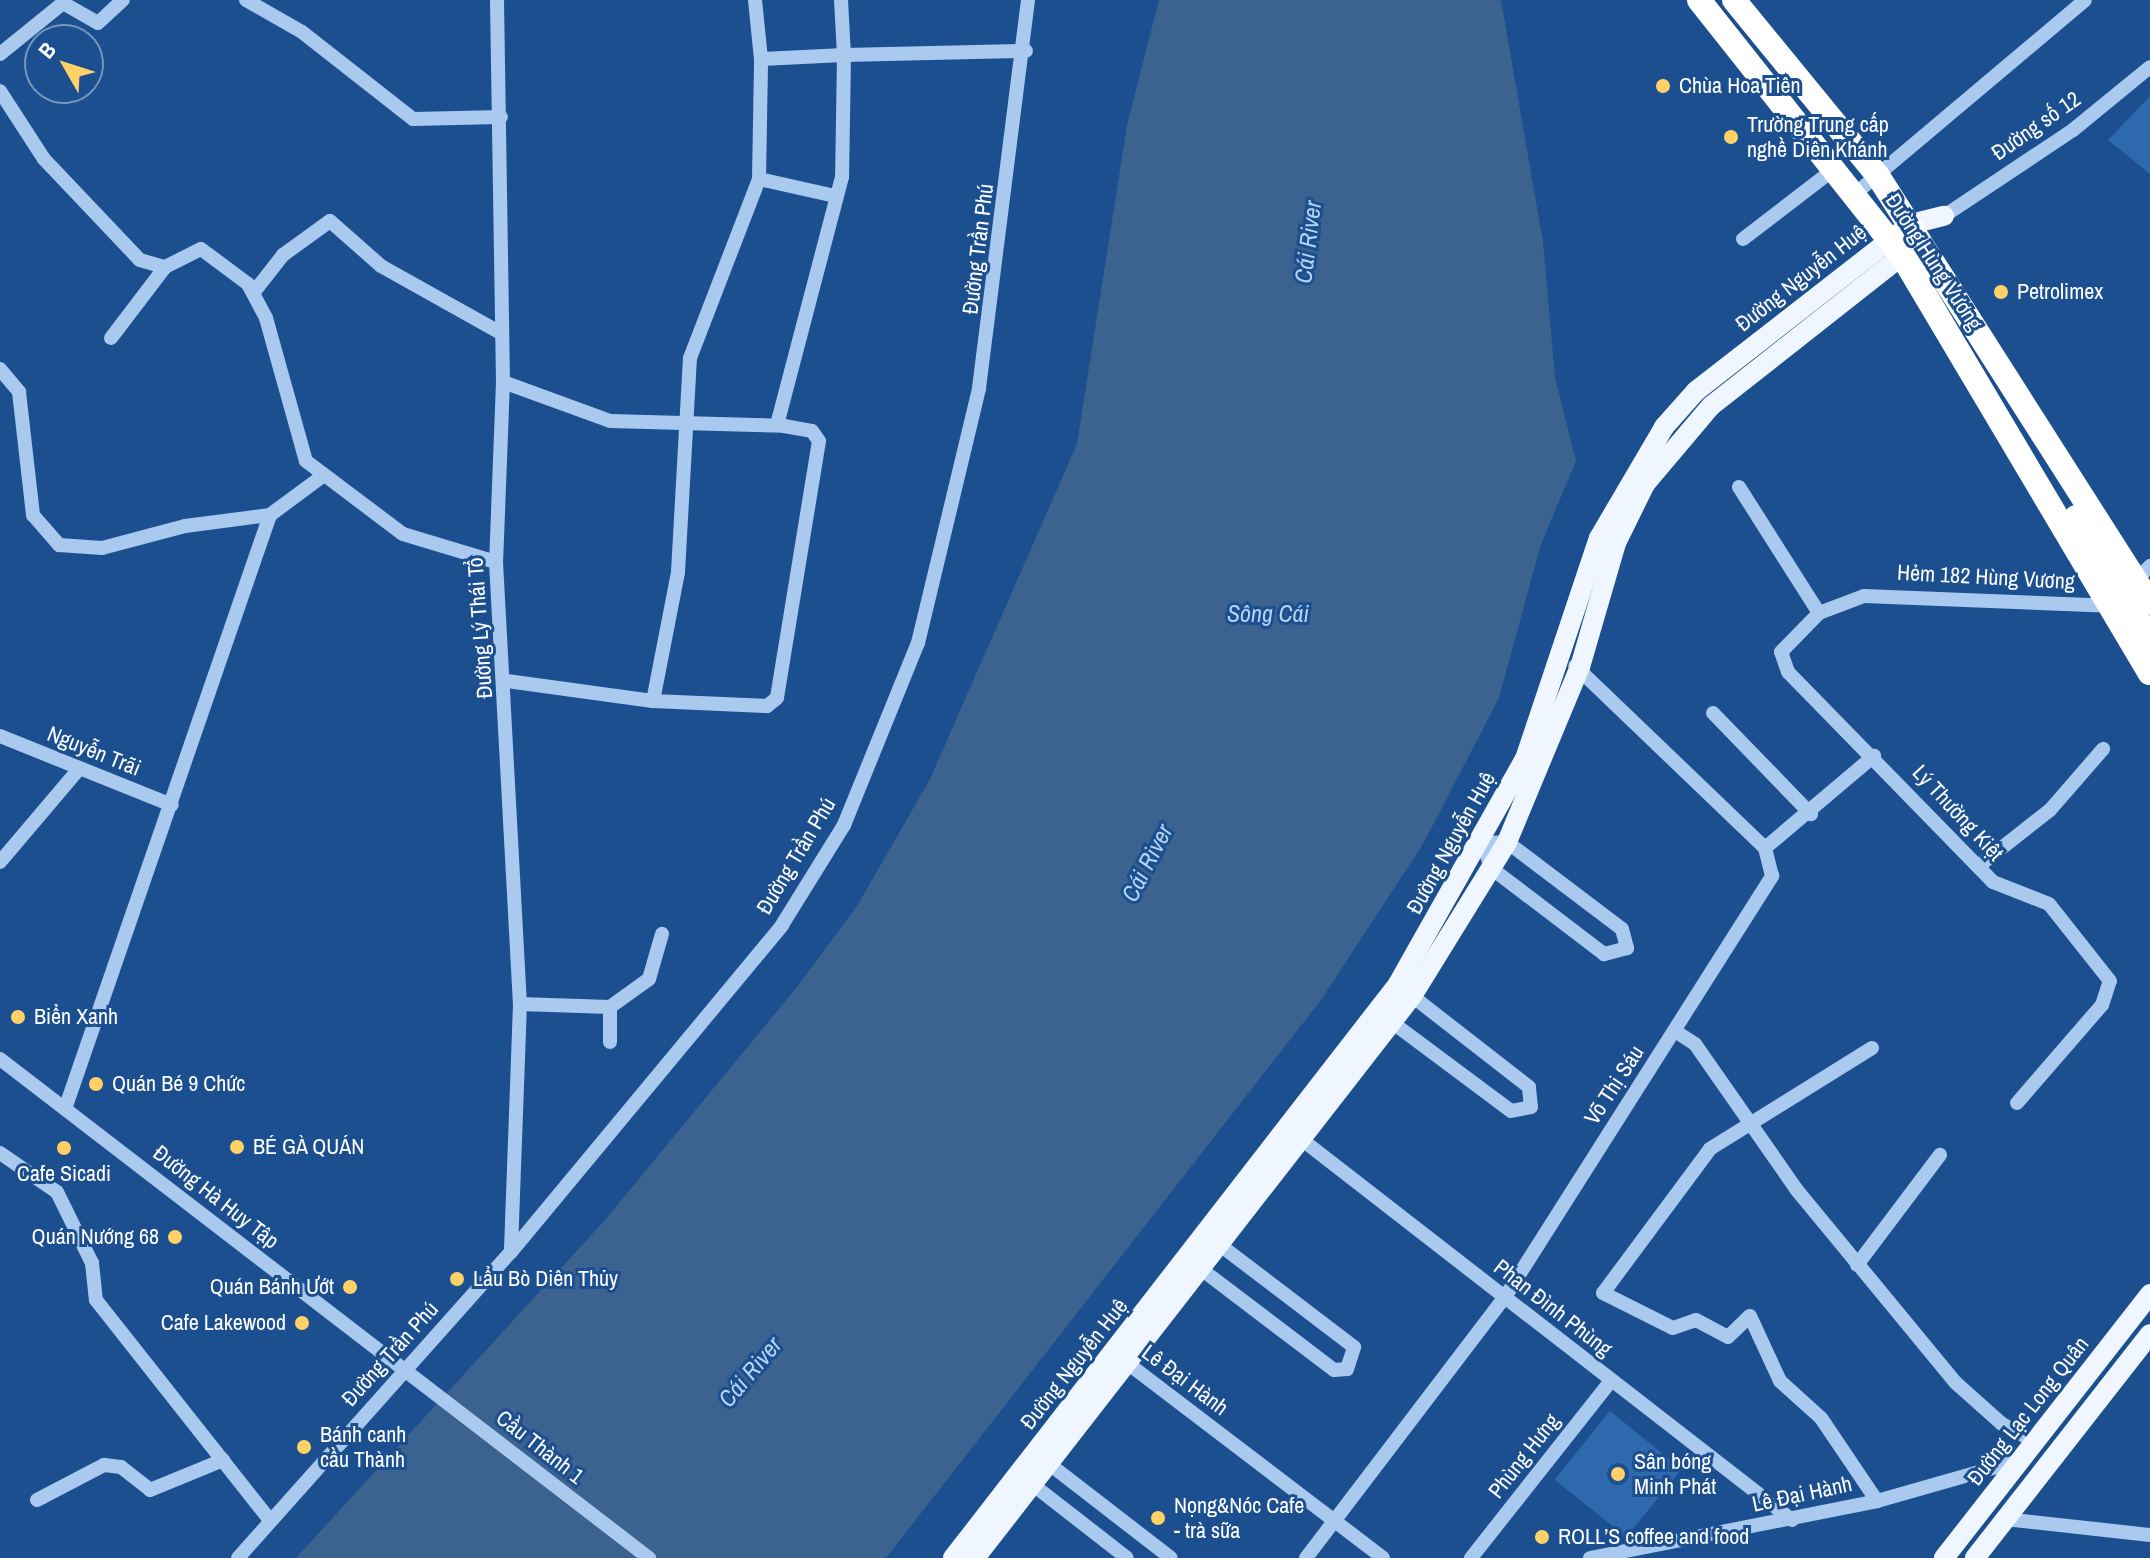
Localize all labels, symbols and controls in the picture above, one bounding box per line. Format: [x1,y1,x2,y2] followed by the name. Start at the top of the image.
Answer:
[24,24,104,104] north arrow
[31,36,63,65] text: B
[1679,73,1801,99] place label: Chùa Hoa Tiên
[1654,77,1672,95] marker: Chùa Hoa Tiên
[1987,86,2085,166] street label: Đường số 12
[1747,111,1889,162] place label: Trường Trung cấp nghề Diên Khánh
[1722,128,1740,146] marker: Trường Trung cấp nghề Diên Khánh
[957,182,999,316] street label: Đường Trần Phú
[1880,189,1988,335] street label: Đường Hùng Vương
[1289,199,1327,285] water label: Cái River
[1730,219,1872,337] street label: Đường Nguyễn Huệ
[2017,279,2103,305] place label: Petrolimex
[1992,283,2010,301] marker: Petrolimex
[462,556,498,700] street label: Đường Lý Thái Tổ
[1897,559,2075,595] street label: Hẻm 182 Hùng Vương
[1227,600,1309,628] water label: Sông Cái
[43,720,145,782] street label: Nguyễn Trãi
[1907,759,2009,867] street label: Lý Thường Kiệt
[1401,767,1501,919] street label: Đường Nguyễn Huệ
[751,793,841,919] street label: Đường Trần Phú
[1115,819,1179,907] water label: Cái River
[34,1004,118,1030] place label: Biển Xanh
[9,1008,27,1026] marker: Biển Xanh
[1579,1040,1649,1130] street label: Võ Thị Sáu
[112,1071,245,1097] place label: Quán Bé 9 Chức
[87,1075,105,1093] marker: Quán Bé 9 Chức
[253,1134,365,1160] place label: BÉ GÀ QUÁN
[228,1138,246,1156] marker: BÉ GÀ QUÁN
[55,1139,73,1157] marker: Cafe Sicadi
[148,1140,284,1254] street label: Đường Hà Huy Tập
[17,1161,111,1187] place label: Cafe Sicadi
[32,1224,159,1250] place label: Quán Nướng 68
[166,1228,184,1246] marker: Quán Nướng 68
[1489,1254,1617,1362] street label: Phan Đình Phùng
[473,1266,618,1292] place label: Lẩu Bò Diên Thủy
[448,1270,466,1288] marker: Lẩu Bò Diên Thủy
[210,1274,334,1300] place label: Quán Bánh Ướt
[341,1278,359,1296] marker: Quán Bánh Ướt
[1015,1293,1133,1435] street label: Đường Nguyễn Huệ
[336,1296,444,1412] street label: Đường Trần Phú
[161,1310,286,1336] place label: Cafe Lakewood
[293,1314,311,1332] marker: Cafe Lakewood
[712,1331,788,1413] water label: Cái River
[1962,1331,2094,1491] street label: Đường Lạc Long Quân
[1137,1339,1233,1421] street label: Lê Đại Hành
[491,1404,589,1490] street label: Cầu Thành 1
[1483,1408,1565,1504] street label: Phùng Hưng
[320,1421,406,1472] place label: Bánh canh cầu Thành
[295,1438,313,1456] marker: Bánh canh cầu Thành
[1634,1448,1716,1500] place label: Sân bóng Minh Phát
[1609,1465,1627,1483] marker: Sân bóng Minh Phát
[1750,1471,1854,1517] street label: Lê Đại Hành
[1174,1492,1304,1544] place label: Nọng&Nóc Cafe - trà sữa
[1149,1509,1167,1527] marker: Nọng&Nóc Cafe - trà sữa
[1558,1524,1749,1550] place label: ROLL’S coffee and food
[1533,1528,1551,1546] marker: ROLL’S coffee and food

